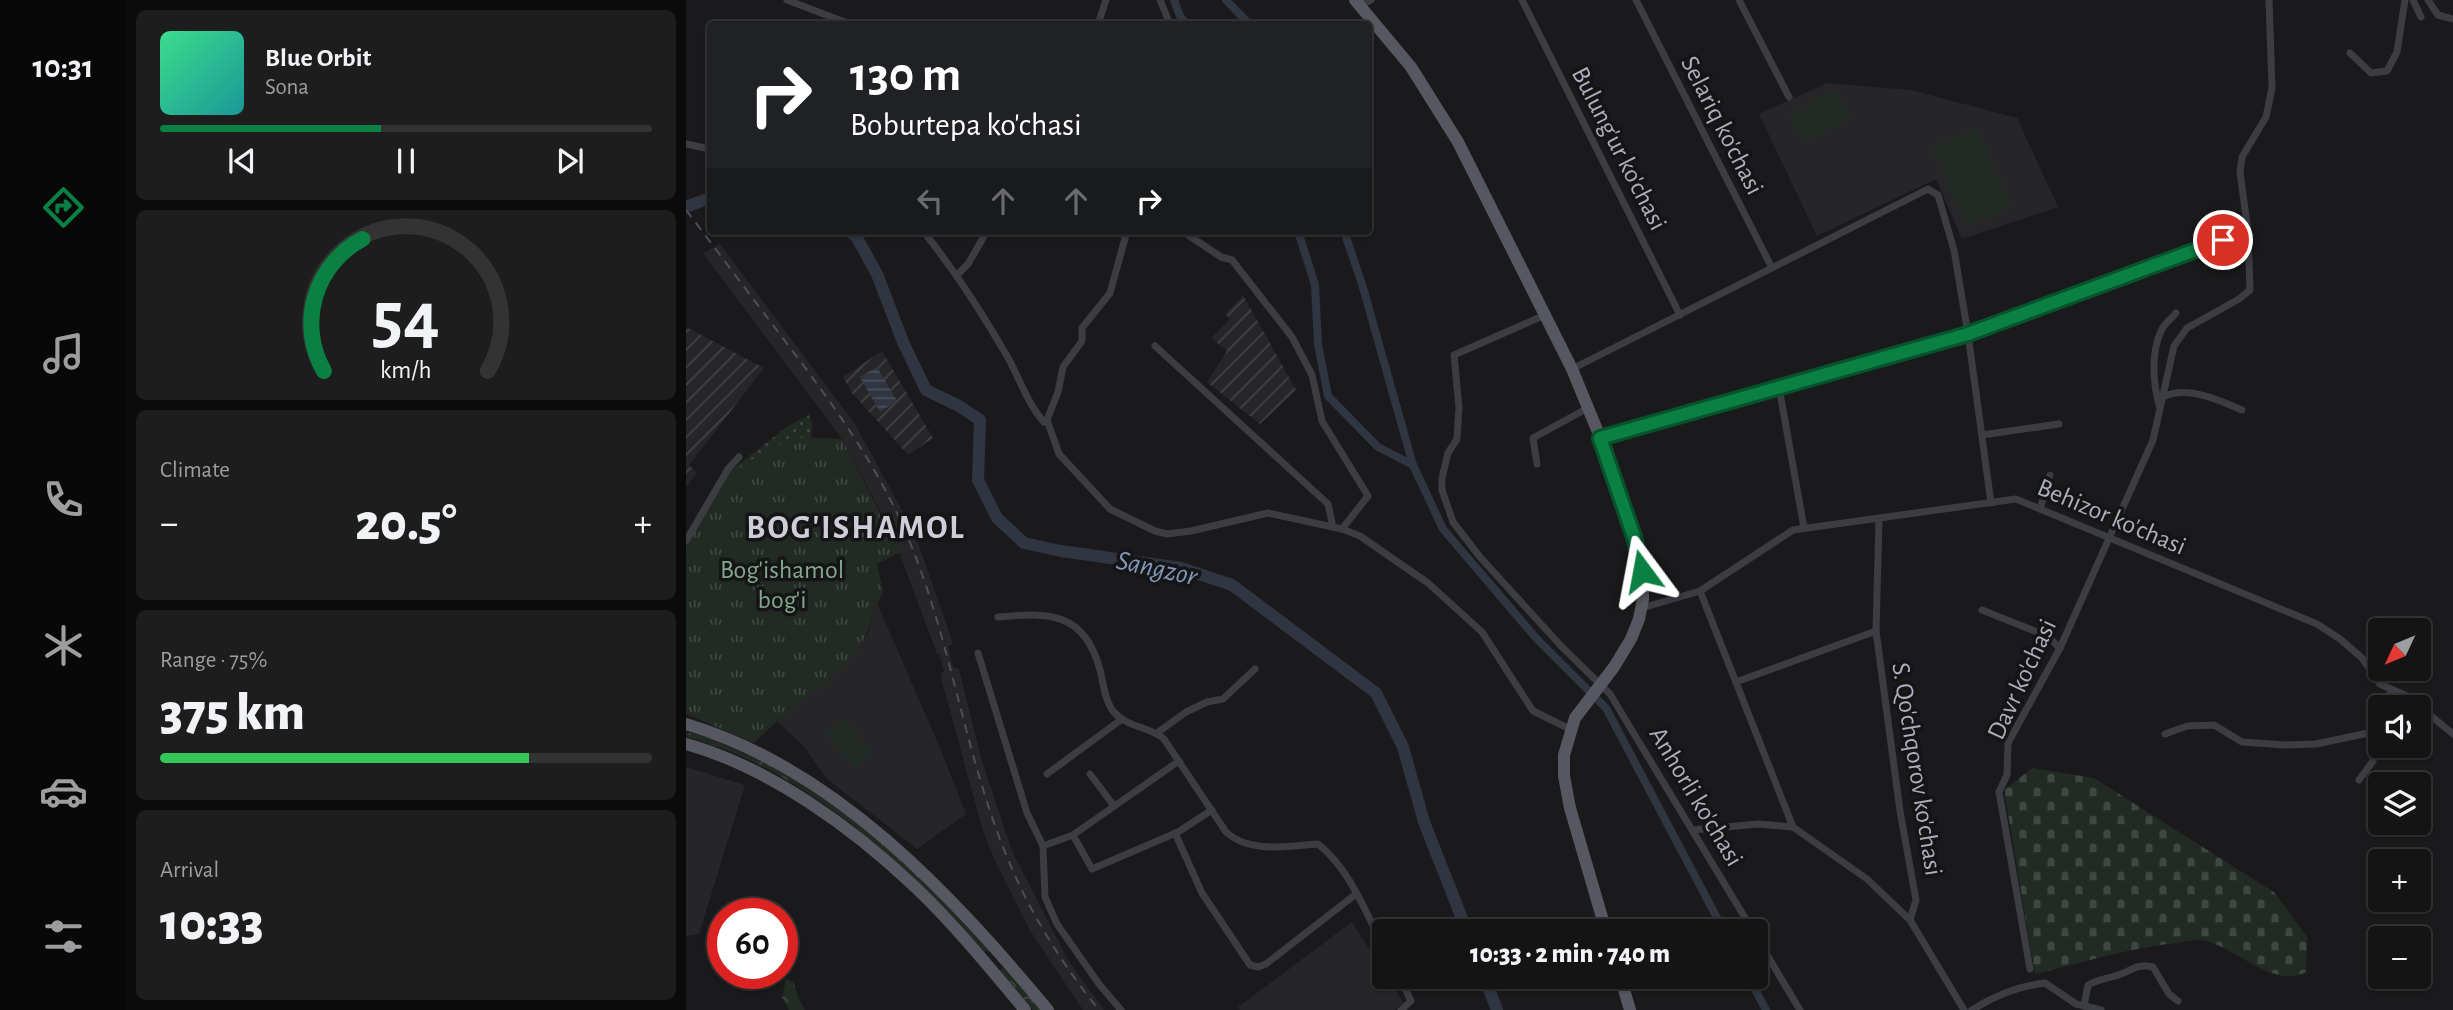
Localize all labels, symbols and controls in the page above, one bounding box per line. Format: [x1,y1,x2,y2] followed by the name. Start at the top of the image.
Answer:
[265,45,371,71] text: Blue Orbit
[735,49,826,140] icon: right
[33,51,93,83] text: 10:31
[850,51,961,100] text: 130 m
[1676,52,1768,199] street label: Selariq ko'chasi
[1567,63,1671,234] street label: Bulung'ur ko'chasi
[265,76,309,99] text: Sona
[850,109,1082,141] text: Boburtepa ko'chasi
[223,142,261,180] icon: previous
[387,142,425,180] icon: pause
[551,142,589,180] icon: next
[911,182,949,220] icon: left
[984,182,1022,220] icon: ahead
[1057,182,1095,220] icon: ahead
[1130,182,1168,220] icon: right
[39,183,88,232] icon: directions
[2193,210,2253,270] pin
[2204,221,2242,259] icon: arrive
[372,283,440,356] text: 54
[39,329,88,378] icon: music
[380,358,432,383] text: km/h
[160,459,230,482] text: Climate
[2034,474,2190,560] street label: Behizor ko'chasi
[39,475,88,524] icon: phone
[355,497,457,549] text: 20.5°
[160,505,178,543] text: −
[634,505,652,543] text: +
[746,512,966,545] district label: BOG'ISHAMOL
[1605,534,1679,608] position arrow
[1114,547,1200,591] water label: Sangzor
[720,557,844,613] park label: Bog'ishamol bog'i
[1983,615,2061,744] street label: Davr ko'chasi
[2368,618,2431,681] north arrow
[2368,618,2431,989] map controls
[39,621,88,670] icon: climate
[160,649,267,672] text: Range · 75%
[1887,661,1947,877] street label: S. Qo'chqorov ko'chasi
[160,687,305,739] text: 375 km
[2368,695,2431,758] button: sound
[1645,722,1748,871] street label: Anhorli ko'chasi
[39,767,88,816] icon: car
[2368,772,2431,835] button: layers
[2368,849,2431,912] button: +
[160,859,219,882] text: Arrival
[160,897,264,949] text: 10:33
[707,898,798,989] speed limit sign: 60
[39,912,88,961] icon: filters
[2368,926,2431,989] button: −
[1470,941,1670,967] text: 10:33 · 2 min · 740 m

